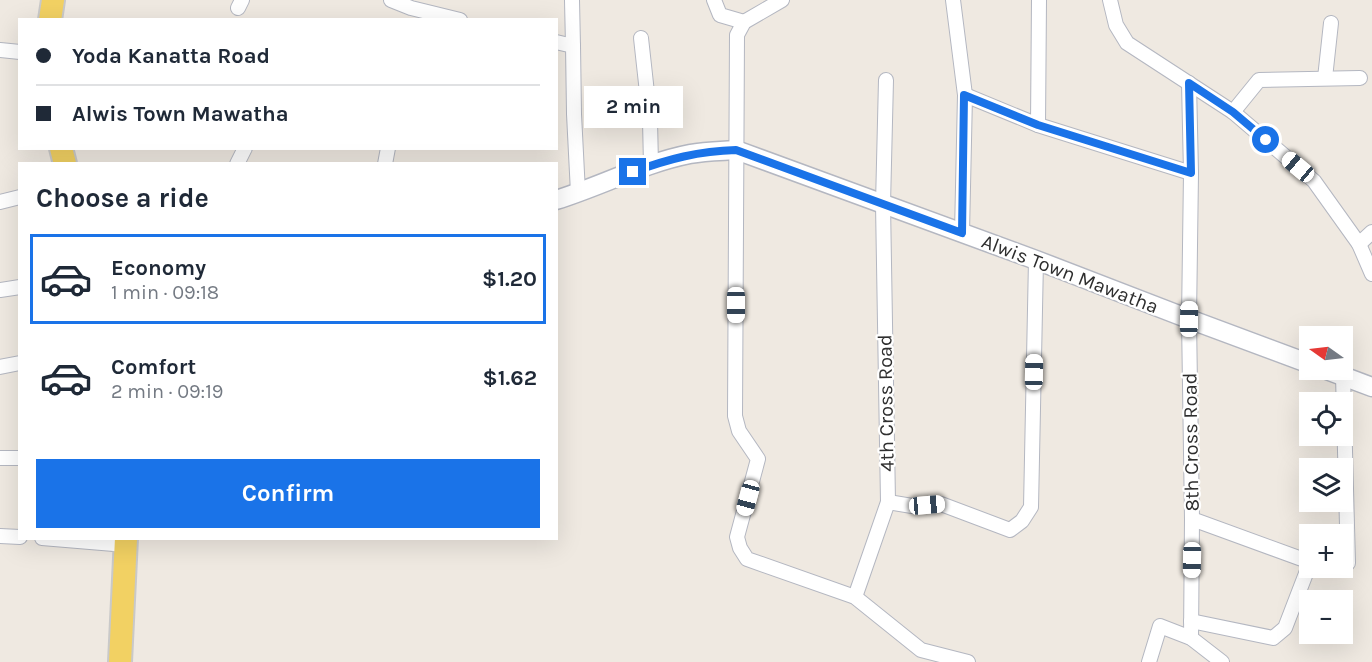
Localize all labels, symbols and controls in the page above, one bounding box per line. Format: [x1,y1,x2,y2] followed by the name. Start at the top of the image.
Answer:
[72,43,270,69] text: Yoda Kanatta Road
[584,85,682,127] callout: 2 min
[606,95,661,118] text: 2 min
[72,101,289,127] text: Alwis Town Mawatha
[1252,126,1279,153] route start
[1278,149,1318,185] car
[619,158,646,185] route end
[36,182,209,214] text: Choose a ride
[978,230,1162,318] street label: Alwis Town Mawatha
[39,252,93,306] icon: car
[111,255,206,281] text: Economy
[482,266,537,292] text: $1.20
[111,281,219,304] text: 1 min · 09:18
[727,287,745,323] car
[1180,301,1198,337] car
[1299,326,1353,380] north arrow
[1299,326,1353,644] map controls
[873,334,899,472] street label: 4th Cross Road
[39,351,93,405] icon: car
[111,354,196,380] text: Comfort
[1025,354,1043,390] car
[483,365,537,391] text: $1.62
[1178,372,1204,512] street label: 8th Cross Road
[111,380,223,403] text: 2 min · 09:19
[1299,392,1353,446] button: locate
[1299,458,1353,512] button: layers
[36,459,540,528] button: Confirm
[735,478,761,518] car
[908,494,946,516] car
[1299,524,1353,578] button: +
[1183,542,1201,578] car
[1299,590,1353,644] button: −

